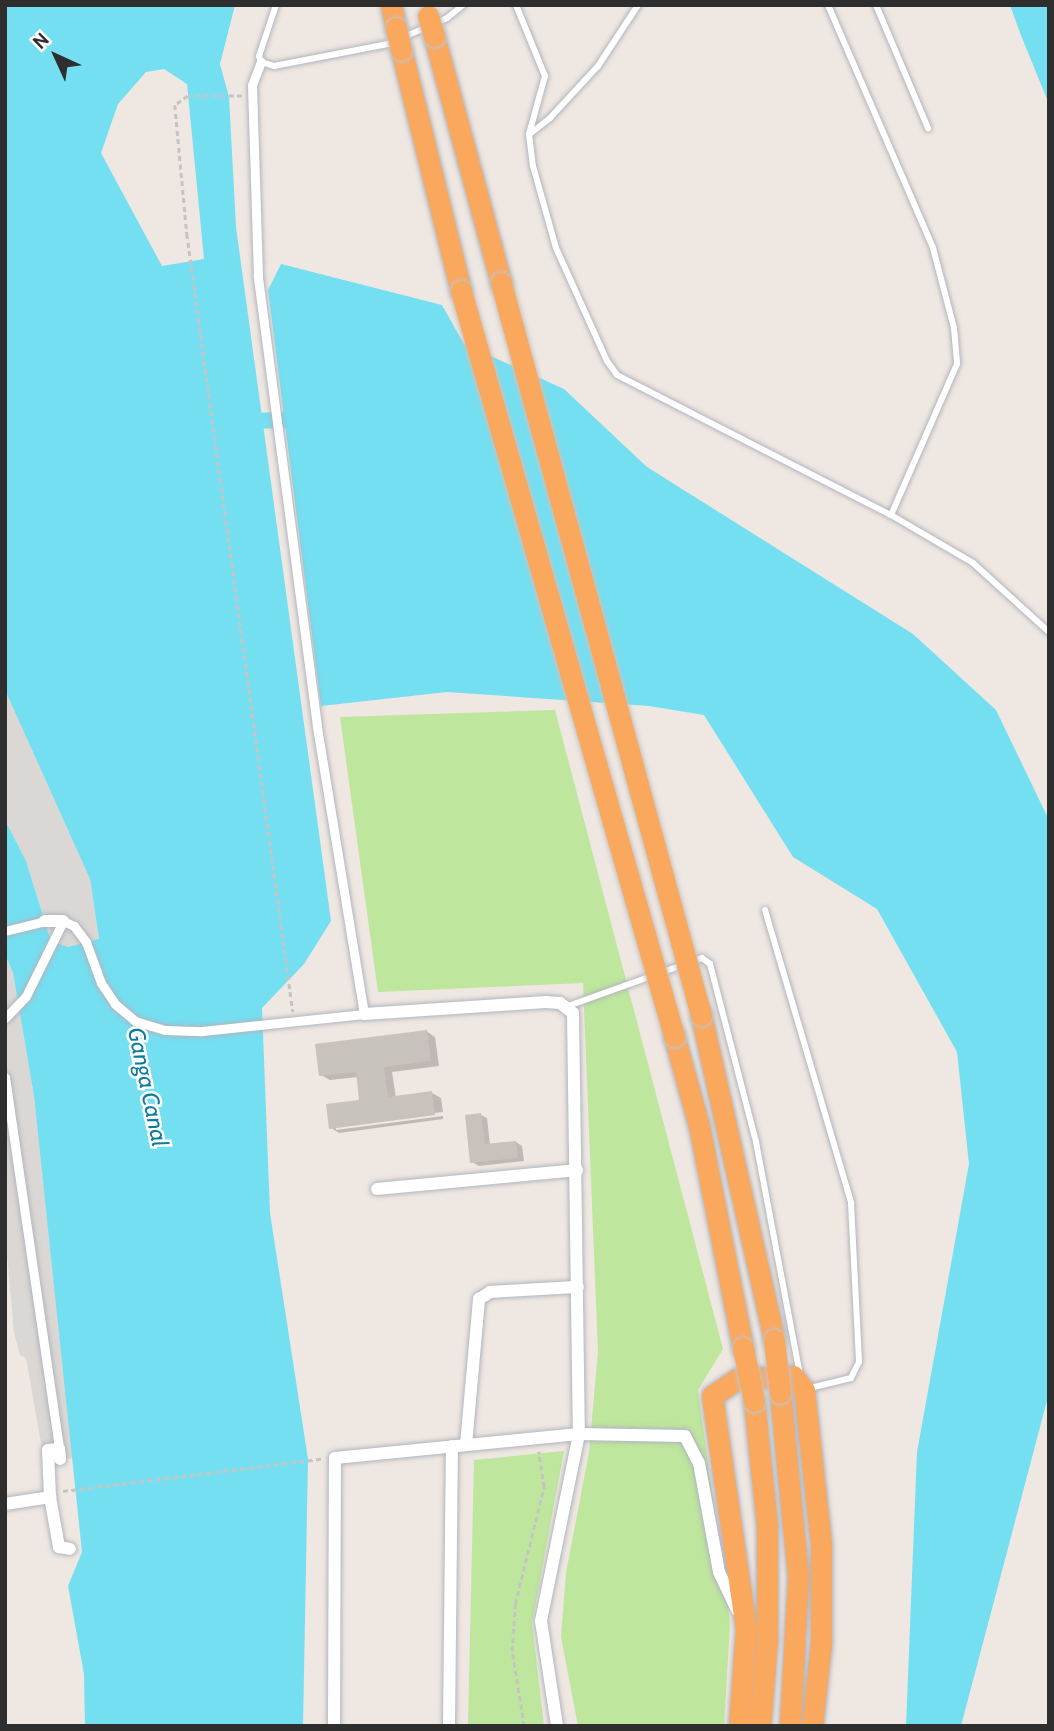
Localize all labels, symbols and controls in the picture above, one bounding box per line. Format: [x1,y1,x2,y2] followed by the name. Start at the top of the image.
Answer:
[21,21,91,91] north arrow
[28,28,54,54] text: N
[122,1025,174,1149] water label: Ganga Canal

